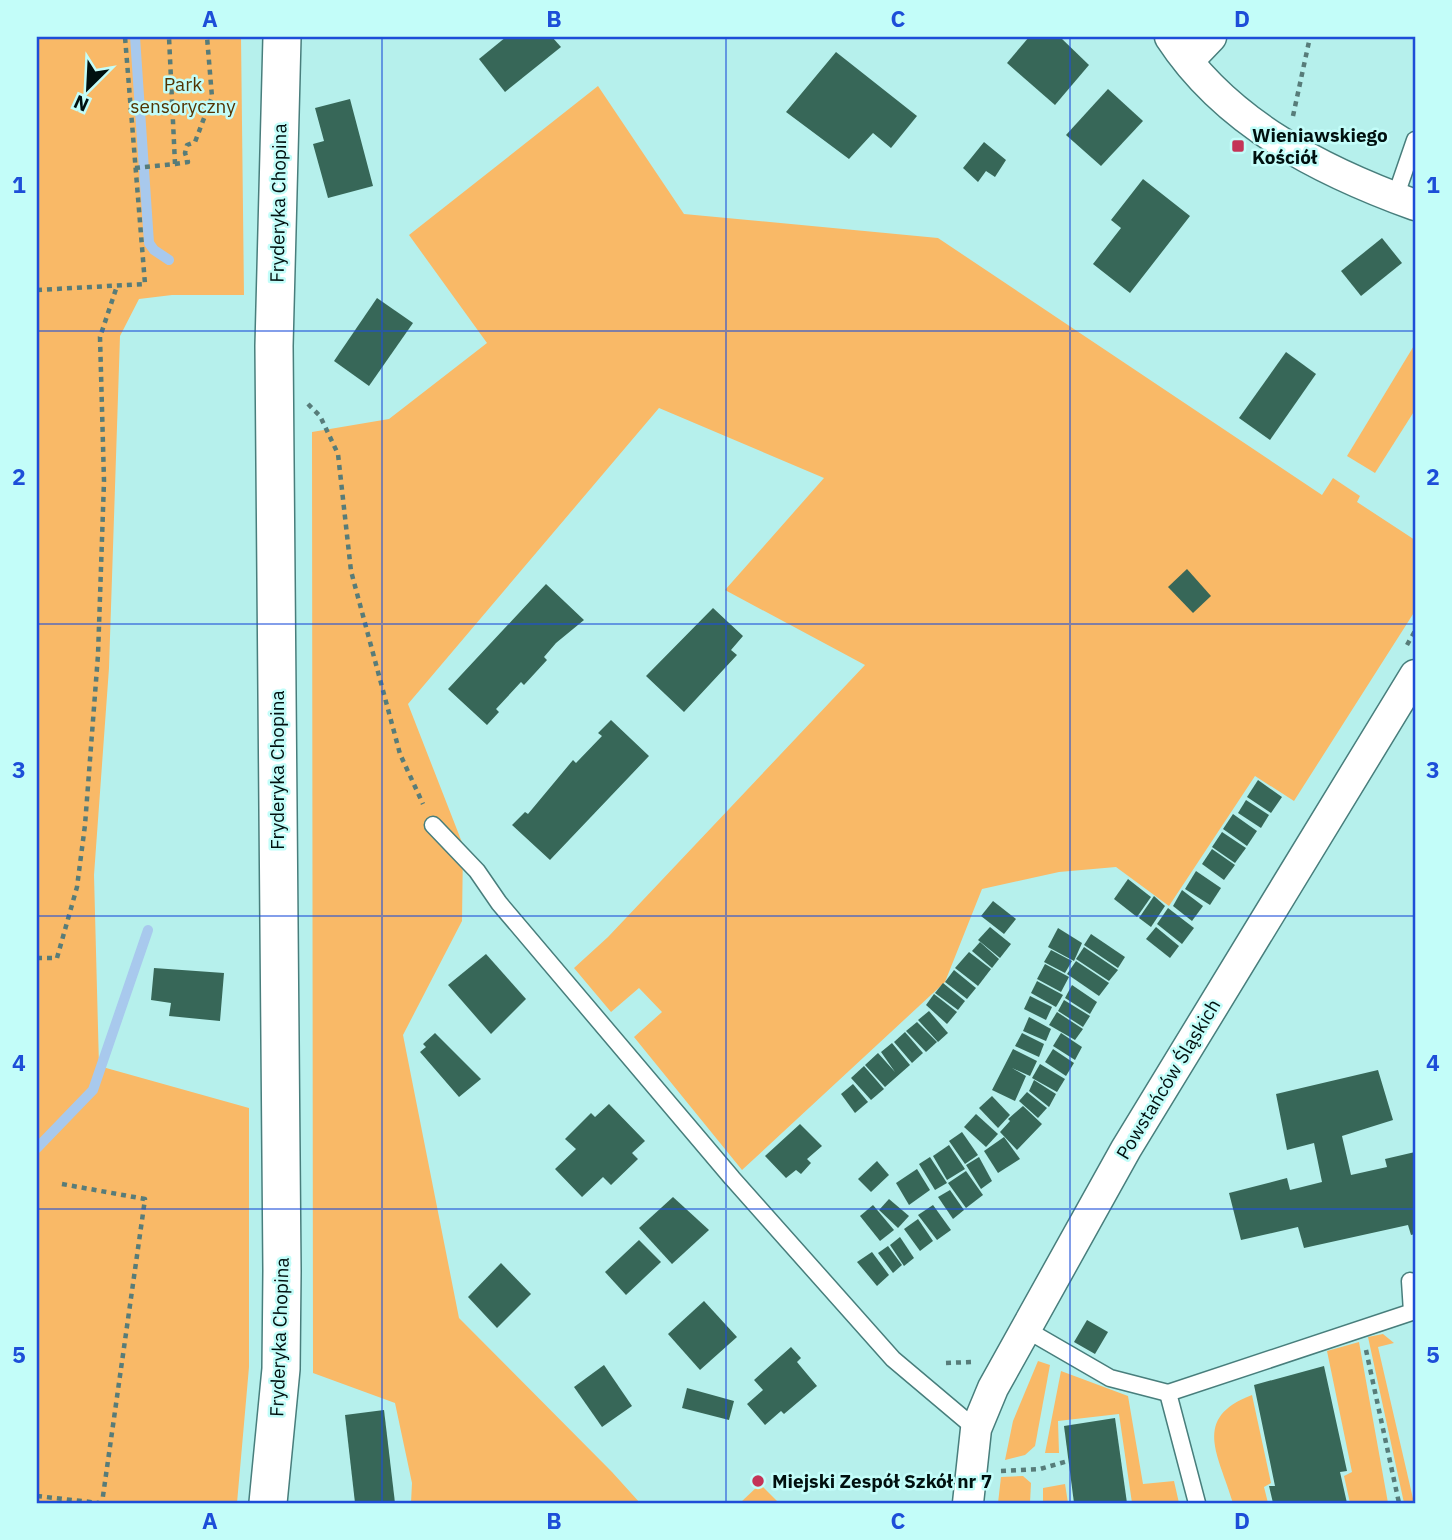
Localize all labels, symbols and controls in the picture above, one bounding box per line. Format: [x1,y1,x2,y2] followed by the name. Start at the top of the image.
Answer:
[202,3,218,33] text: A
[546,3,562,33] text: B
[891,3,906,33] text: C
[1234,3,1250,33] text: D
[52,52,122,122] north arrow
[130,72,236,118] park label: Park sensoryczny
[70,90,92,117] text: N
[265,123,291,283] street label: Fryderyka Chopina
[1252,123,1388,169] place label: Wieniawskiego Kościół
[1230,138,1246,154] marker: Wieniawskiego Kościół
[12,169,26,199] text: 1
[1426,169,1440,199] text: 1
[12,461,26,491] text: 2
[1426,461,1440,491] text: 2
[265,690,289,850] street label: Fryderyka Chopina
[12,754,26,784] text: 3
[1426,754,1440,784] text: 3
[1111,994,1225,1164] street label: Powstańców Śląskich
[12,1047,26,1077] text: 4
[1426,1047,1440,1077] text: 4
[264,1257,294,1417] street label: Fryderyka Chopina
[12,1339,26,1369] text: 5
[1426,1339,1440,1369] text: 5
[772,1469,992,1493] place label: Miejski Zespół Szkół nr 7
[750,1473,766,1489] marker: Miejski Zespół Szkół nr 7
[202,1505,218,1535] text: A
[546,1505,562,1535] text: B
[891,1505,906,1535] text: C
[1234,1505,1250,1535] text: D

